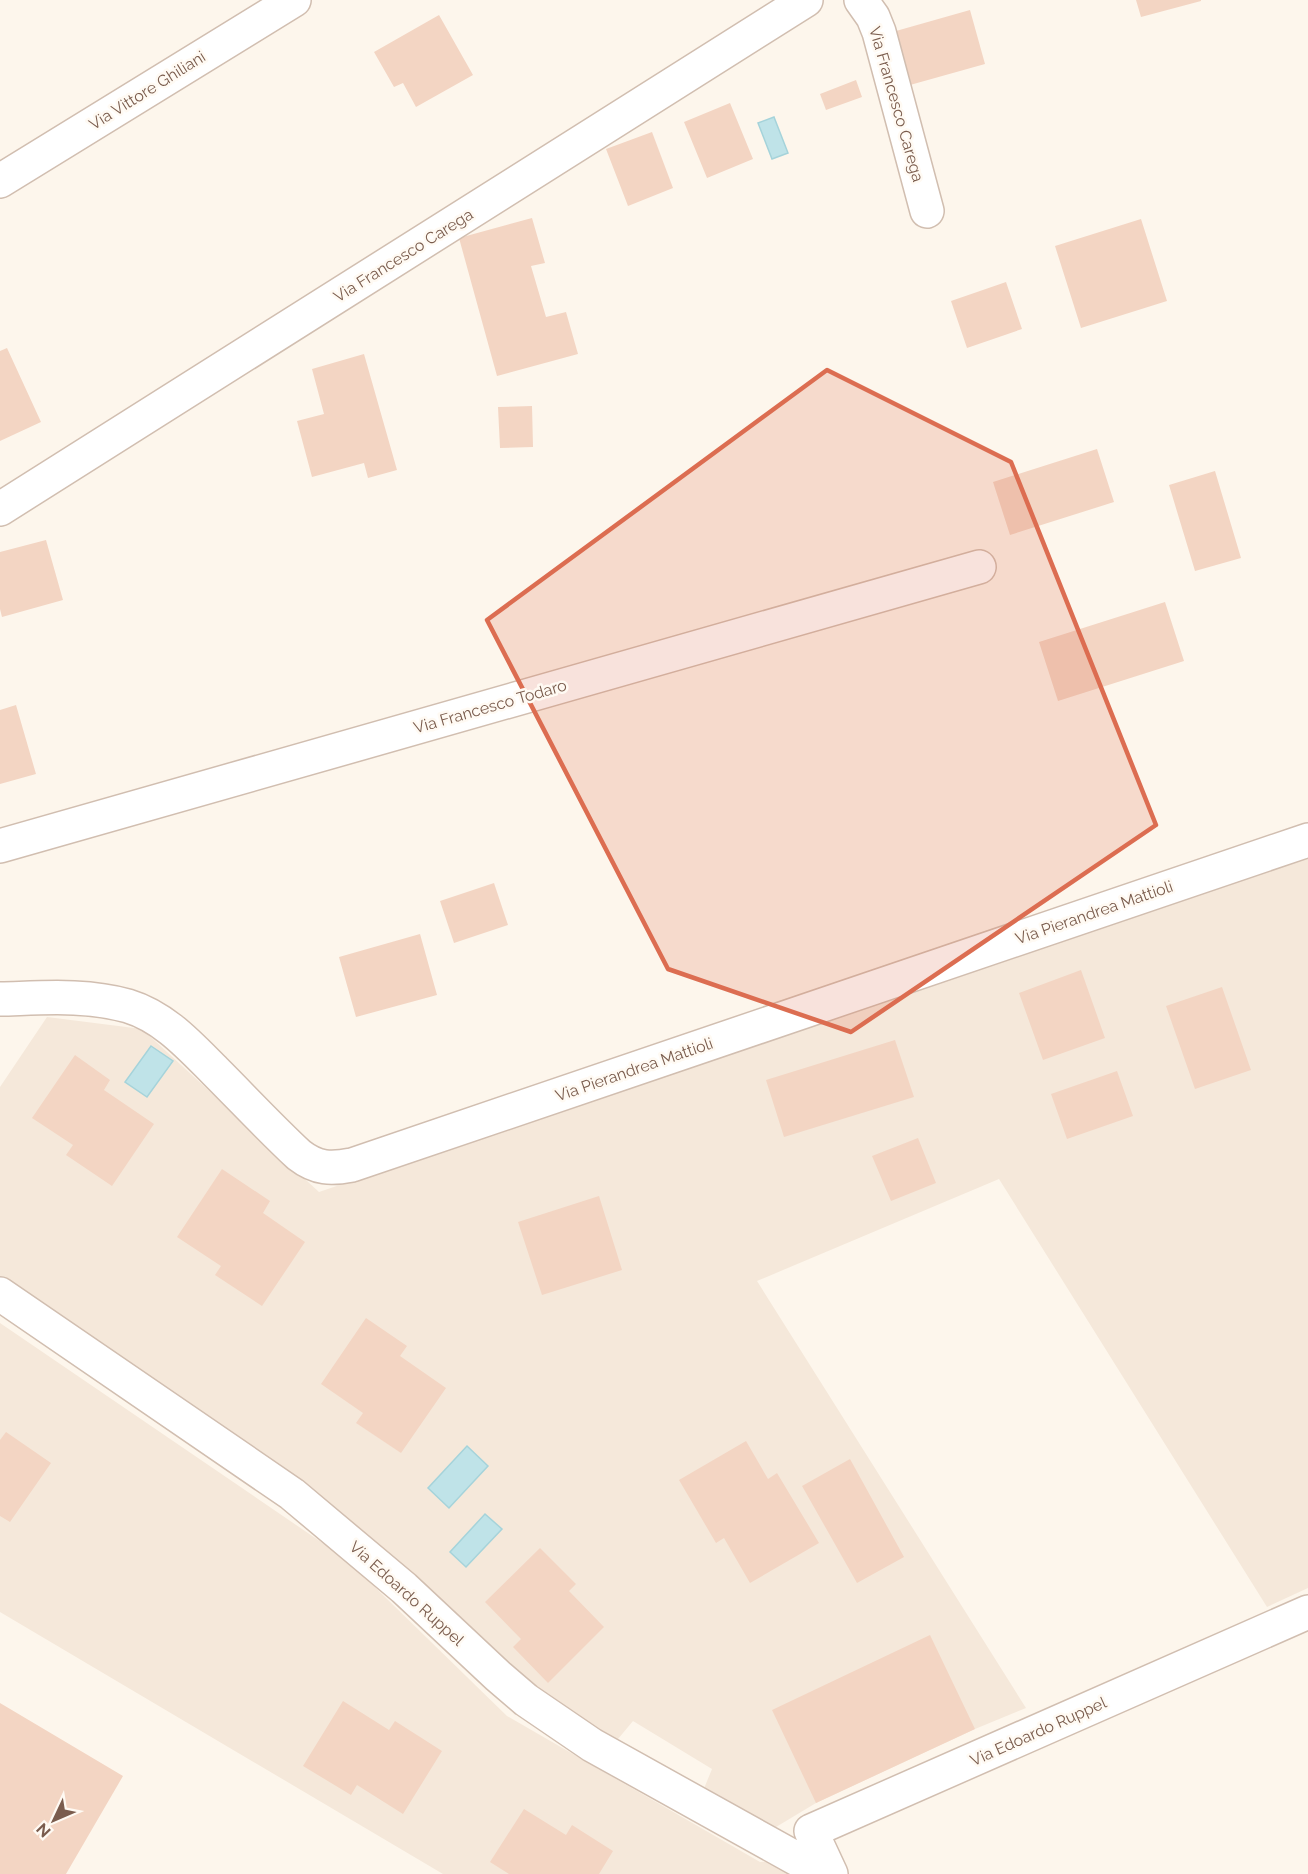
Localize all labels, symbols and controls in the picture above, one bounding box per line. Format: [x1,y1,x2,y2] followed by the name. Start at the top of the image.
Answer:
[865,24,928,184] street label: Via Francesco Carega
[86,47,209,134] street label: Via Vittore Ghiliani
[330,205,476,306] street label: Via Francesco Carega
[411,676,569,737] street label: Via Francesco Todaro
[1013,877,1175,948] street label: Via Pierandrea Mattioli
[553,1034,715,1105] street label: Via Pierandrea Mattioli
[346,1537,468,1650] street label: Via Edoardo Ruppel
[967,1693,1110,1770] street label: Via Edoardo Ruppel
[24,1790,84,1850] north arrow
[32,1819,55,1841] text: N

